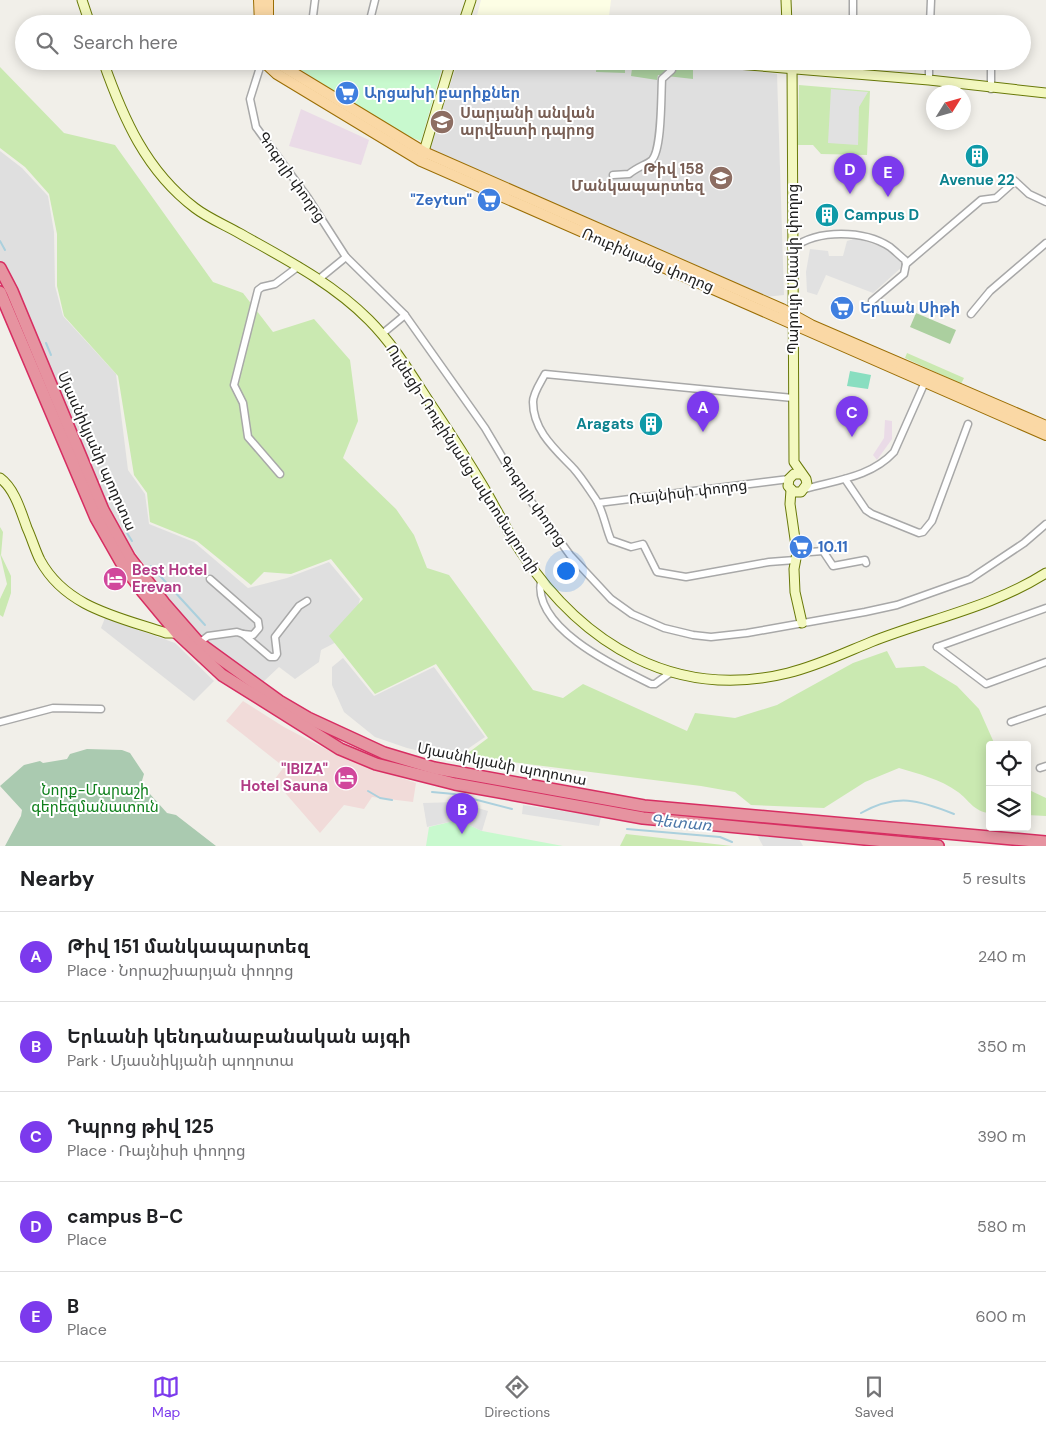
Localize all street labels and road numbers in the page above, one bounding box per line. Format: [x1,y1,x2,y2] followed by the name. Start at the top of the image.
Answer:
[254,128,330,226] street label: Գոգոլի փողոց
[783,184,803,354] street label: Պարույր Սևակի փողոց
[579,223,717,297] street label: Ռուբինյանց փողոց
[381,341,545,577] street label: Ուլնեցի-Ռուբինյանց ավտոմայրուղի
[53,368,141,534] street label: Մյասնիկյանի պողոտա
[495,452,571,550] street label: Գոգոլի փողոց
[628,475,748,509] street label: Ռայնիսի փողոց
[416,738,588,790] street label: Մյասնիկյանի պողոտա

